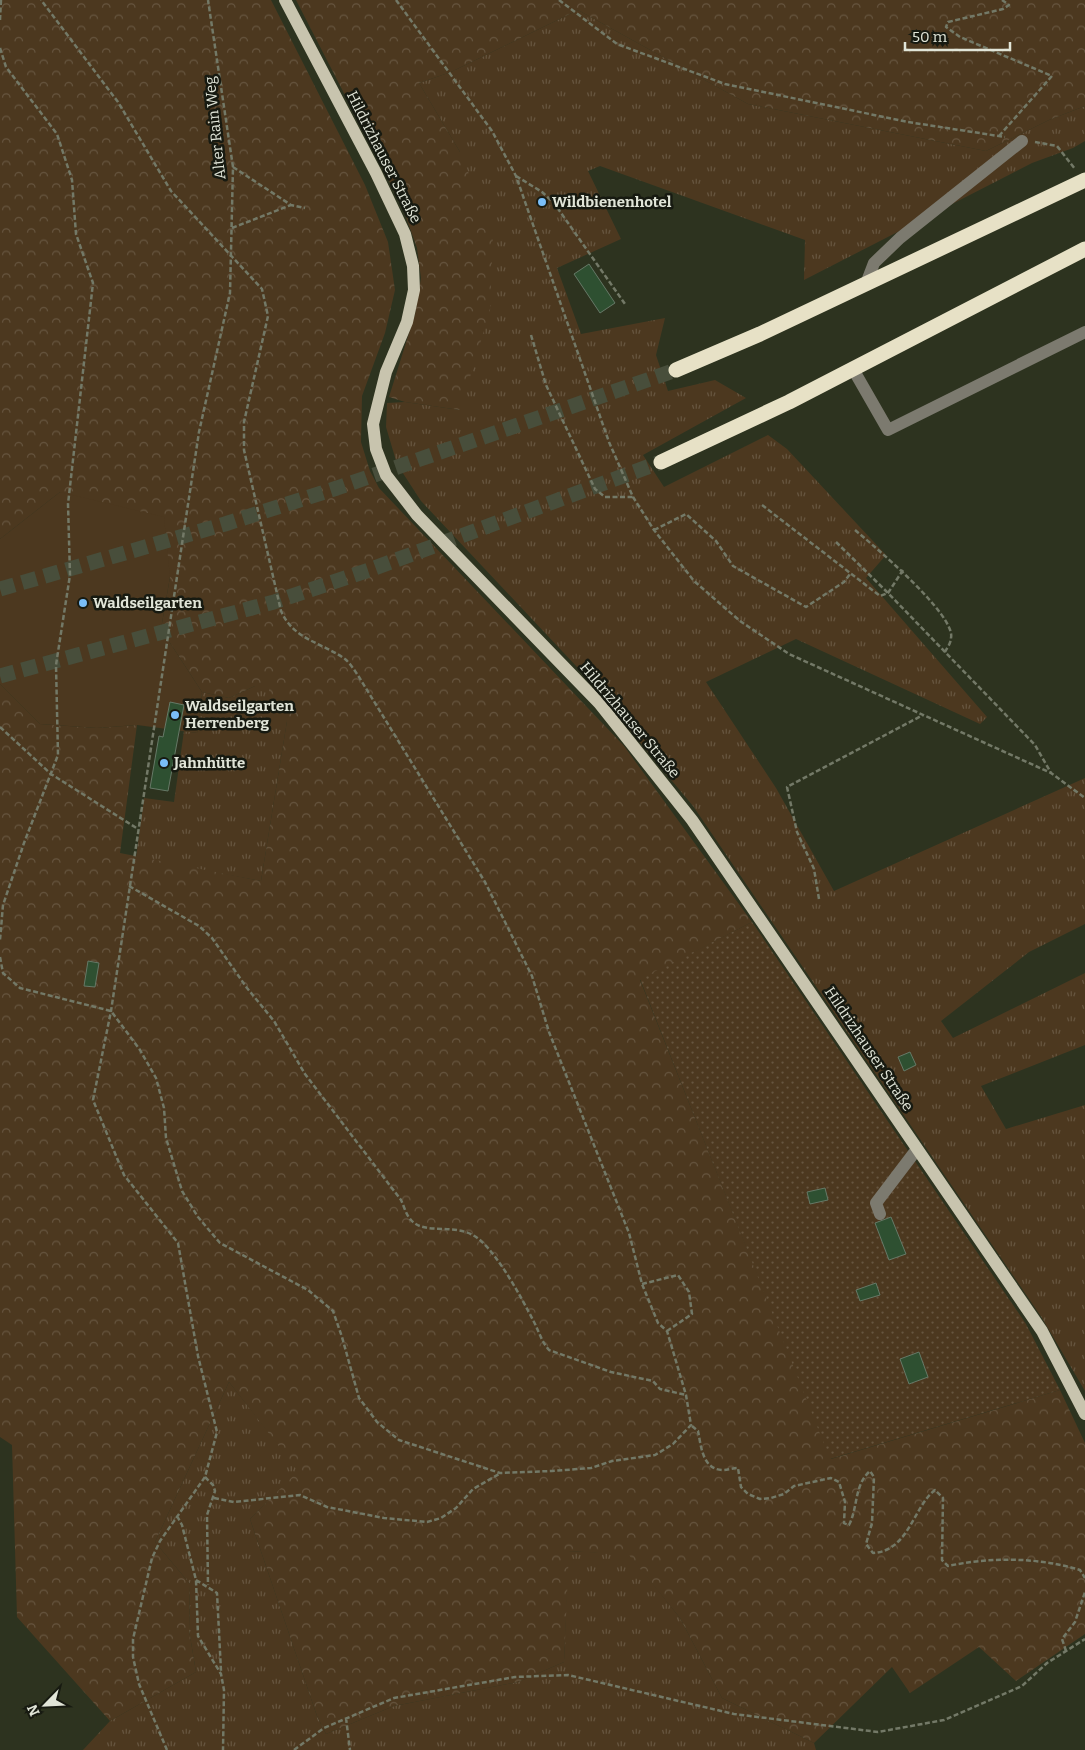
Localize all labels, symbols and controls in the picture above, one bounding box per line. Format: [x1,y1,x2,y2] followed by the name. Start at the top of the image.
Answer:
[905,20,1010,52] scale bar
[912,28,948,46] text: 50 m
[201,76,229,180] street label: Alter Rain Weg
[343,88,425,226] street label: Hildrizhauser Straße
[552,193,672,211] place label: Wildbienenhotel
[536,196,548,208] marker: Wildbienenhotel
[93,594,202,612] place label: Waldseilgarten
[77,597,89,609] marker: Waldseilgarten
[576,658,684,782] street label: Hildrizhauser Straße
[185,697,294,732] place label: Waldseilgarten Herrenberg
[169,709,181,721] marker: Waldseilgarten Herrenberg
[173,754,245,772] place label: Jahnhütte
[158,757,170,769] marker: Jahnhütte
[821,983,917,1115] street label: Hildrizhauser Straße
[20,1680,70,1730] north arrow
[24,1702,44,1718] text: N

